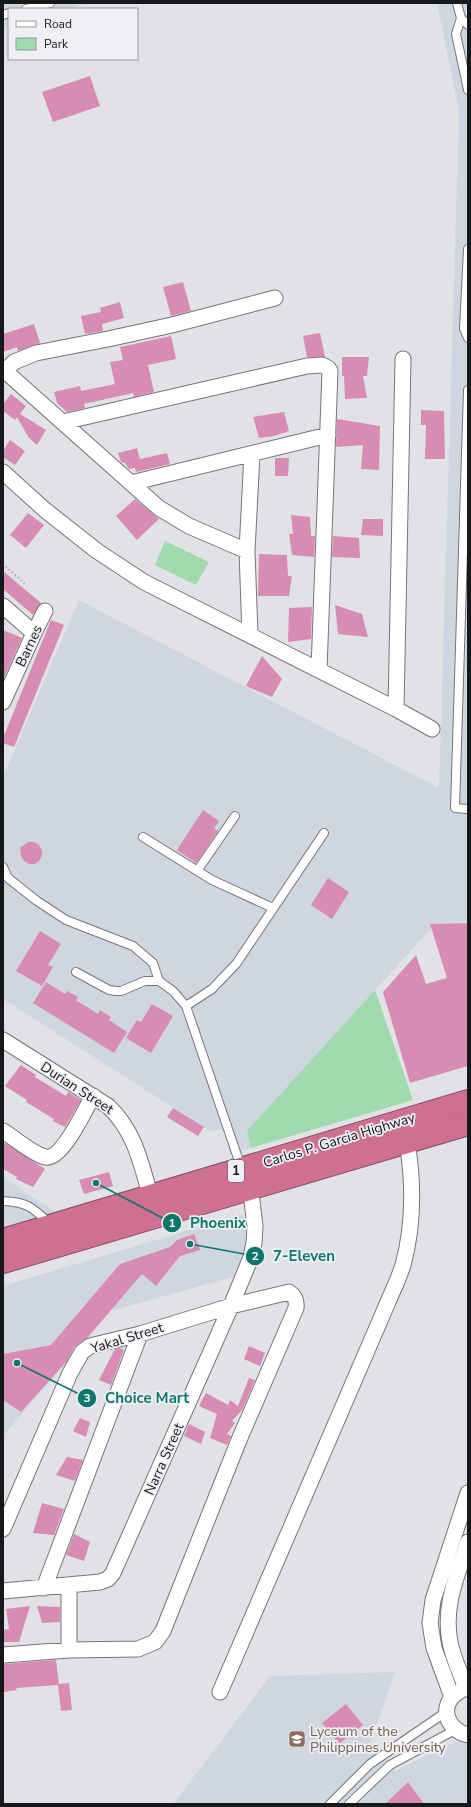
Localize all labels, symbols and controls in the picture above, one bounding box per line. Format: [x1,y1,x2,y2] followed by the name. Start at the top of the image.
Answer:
[8,8,138,60] legend
[44,16,72,32] text: Road
[44,36,69,52] text: Park
[11,622,47,670] street label: Barnes
[37,1057,117,1119] street label: Durian Street
[261,1108,418,1172] street label: Carlos P. Garcia Highway
[228,1160,244,1182] road number: 1
[162,1209,254,1236] callout: Phoenix
[190,1213,247,1233] text: Phoenix
[168,1215,176,1231] text: 1
[245,1242,343,1269] callout: 7-Eleven
[273,1246,335,1266] text: 7-Eleven
[251,1248,259,1264] text: 2
[87,1318,166,1358] street label: Yakal Street
[77,1384,197,1411] callout: Choice Mart
[105,1388,189,1408] text: Choice Mart
[83,1390,91,1406] text: 3
[140,1420,188,1498] street label: Narra Street
[310,1722,447,1757] place label: Lyceum of the Philippines University
[287,1729,307,1749] school or university icon: Lyceum of the Philippines University

